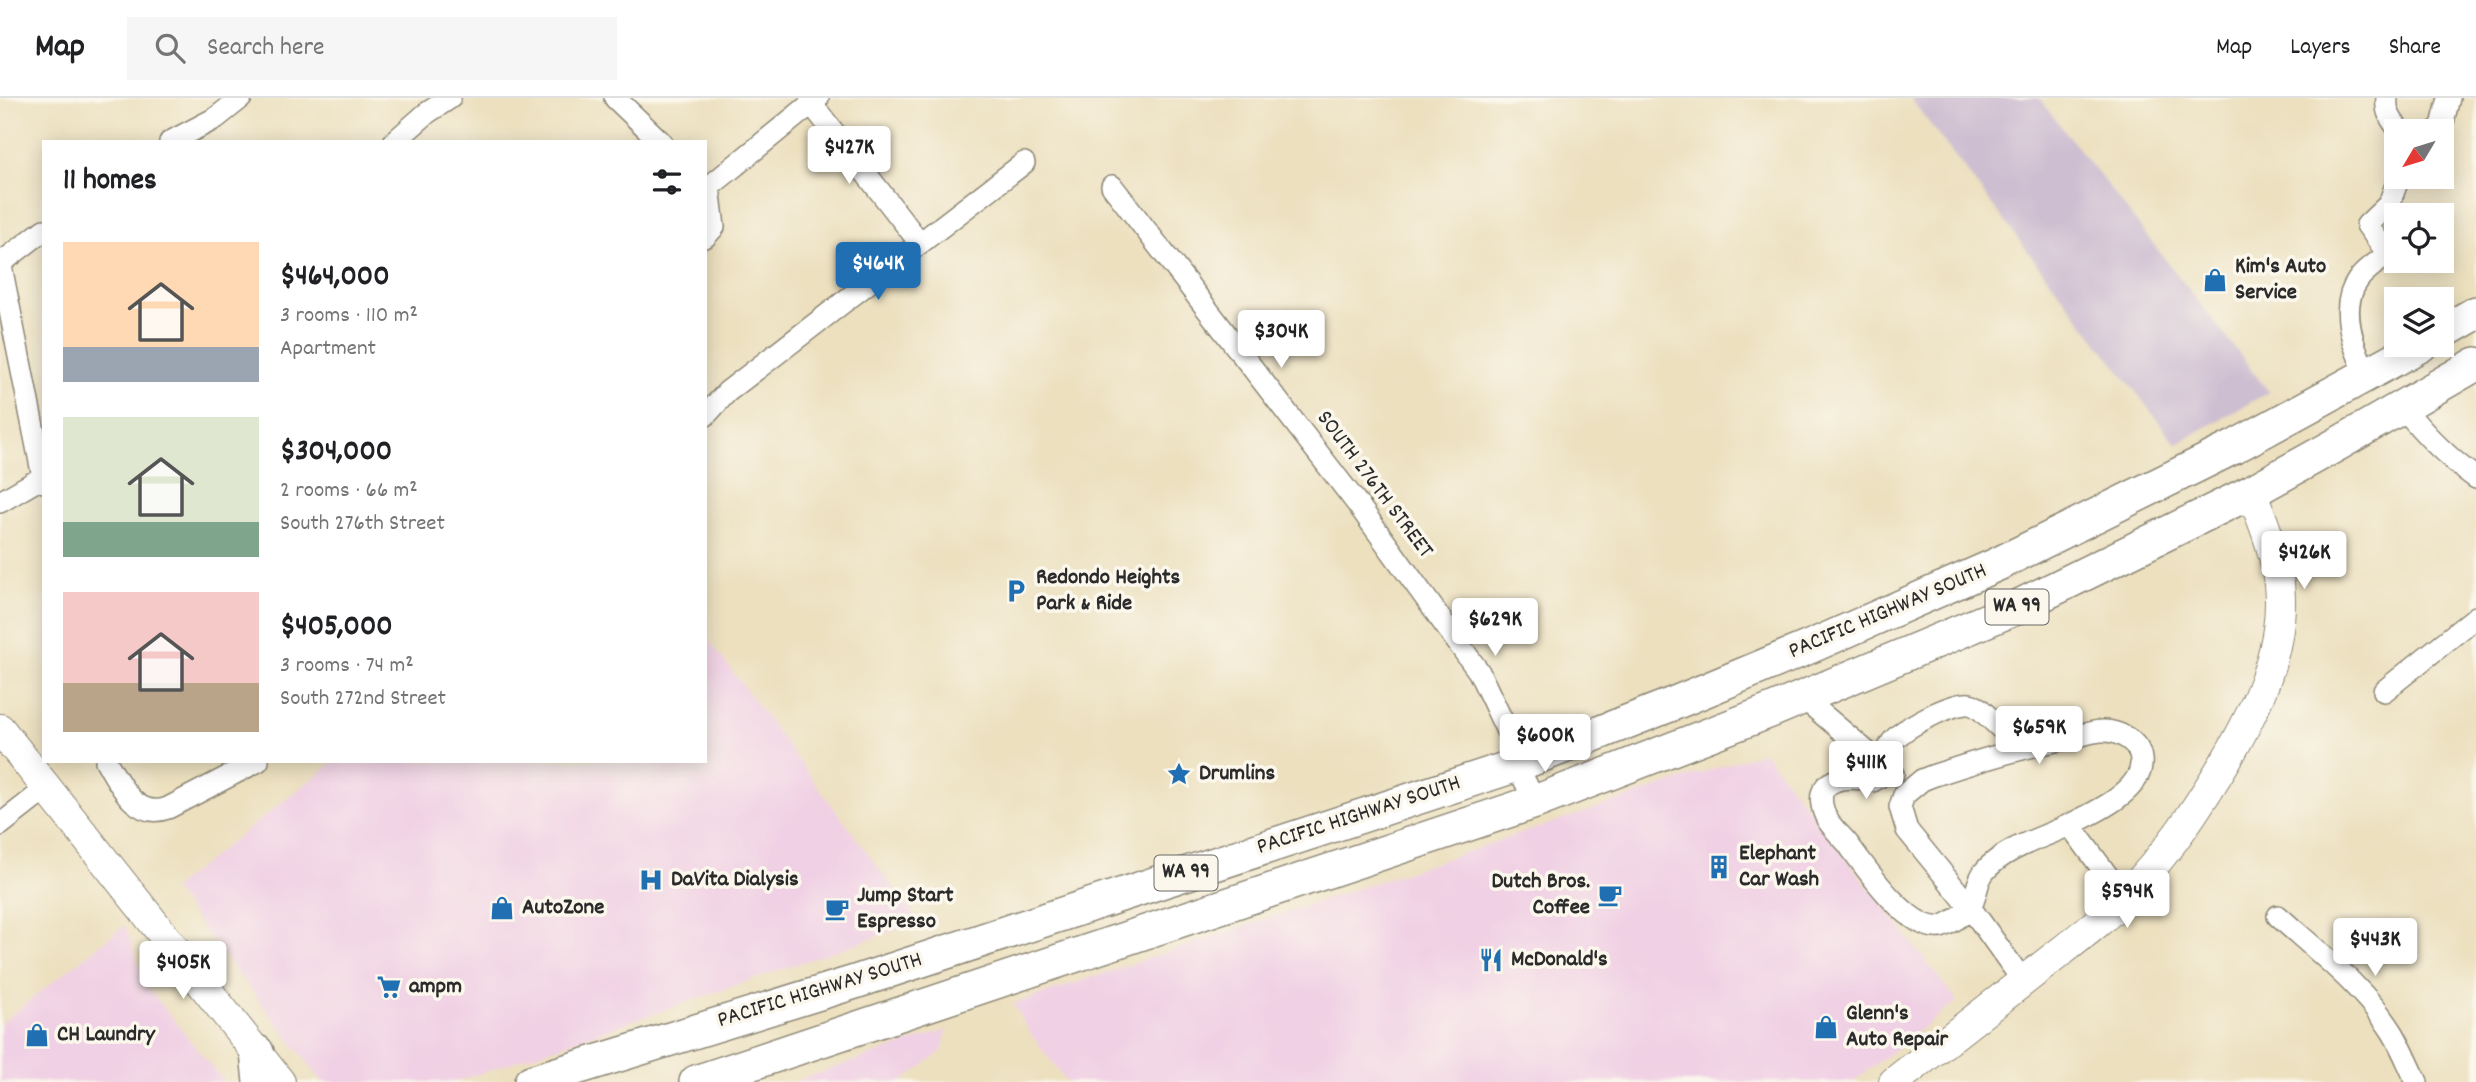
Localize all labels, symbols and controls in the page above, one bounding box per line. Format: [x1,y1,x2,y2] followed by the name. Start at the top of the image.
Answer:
[127,17,617,80] search box
[35,25,85,72] text: Map
[151,29,189,67] icon: search
[207,30,325,67] text: Search here
[2216,31,2252,65] text: Map
[2290,31,2351,65] text: Layers
[2389,31,2441,65] text: Share
[2384,119,2454,189] north arrow
[2384,119,2454,357] map controls
[800,126,898,186] pin: $427K
[824,132,874,165] text: $427K
[63,161,157,204] text: 11 homes
[648,163,686,201] icon: filters
[2384,203,2454,273] button: locate
[829,242,927,302] pin: $464K
[852,248,904,281] text: $464K
[2235,251,2326,310] place label: Kim's Auto Service
[280,257,390,300] text: $464,000
[2201,266,2229,294] shop icon: Kim's Auto Service
[119,270,203,354] icon: home
[2384,287,2454,357] button: layers
[280,300,418,333] text: 3 rooms · 110 m²
[1232,310,1330,370] pin: $304K
[1254,316,1308,349] text: $304K
[280,333,376,366] text: Apartment
[1307,404,1441,566] street label: SOUTH 276TH STREET
[280,432,392,475] text: $304,000
[119,445,203,529] icon: home
[280,475,418,508] text: 2 rooms · 66 m²
[280,508,445,541] text: South 276th Street
[2255,532,2353,591] pin: $426K
[2277,537,2331,570] text: $426K
[1784,555,1992,669] street label: PACIFIC HIGHWAY SOUTH
[1036,562,1180,621] place label: Redondo Heights Park & Ride
[1002,577,1030,605] parking icon: Redondo Heights Park & Ride
[1986,589,2048,624] road number: WA 99
[1446,598,1544,658] pin: $629K
[1468,604,1522,637] text: $629K
[280,607,393,650] text: $405,000
[119,620,203,704] icon: home
[280,650,414,683] text: 3 rooms · 74 m²
[280,683,446,716] text: South 272nd Street
[1990,706,2088,766] pin: $659K
[2012,712,2066,745] text: $659K
[1496,714,1594,774] pin: $600K
[1516,720,1574,753] text: $600K
[1817,742,1915,801] pin: $411K
[1845,747,1887,780] text: $411K
[1199,758,1275,791] place label: Drumlins
[1165,760,1193,788] place icon: Drumlins
[1253,767,1465,865] street label: PACIFIC HIGHWAY SOUTH
[1739,838,1819,897] place label: Elephant Car Wash
[1705,853,1733,881] building icon: Elephant Car Wash
[1154,856,1218,890] road number: WA 99
[671,864,799,897] place label: DaVita Dialysis
[637,866,665,894] hospital icon: DaVita Dialysis
[1492,866,1590,925] place label: Dutch Bros. Coffee
[2078,870,2176,930] pin: $594K
[2100,876,2154,909] text: $594K
[857,880,954,939] place label: Jump Start Espresso
[1596,881,1624,909] cafe icon: Dutch Bros. Coffee
[522,892,604,925] place label: AutoZone
[488,894,516,922] shop icon: AutoZone
[823,895,851,923] cafe icon: Jump Start Espresso
[2326,918,2424,978] pin: $443K
[2349,924,2401,957] text: $443K
[134,942,232,1001] pin: $405K
[713,944,927,1038] street label: PACIFIC HIGHWAY SOUTH
[1511,944,1608,977] place label: McDonald's
[1477,946,1505,974] restaurant icon: McDonald's
[155,947,211,980] text: $405K
[409,971,462,1004] place label: ampm
[375,973,403,1001] supermarket icon: ampm
[1846,998,1948,1057] place label: Glenn's Auto Repair
[1812,1013,1840,1041] shop icon: Glenn's Auto Repair
[57,1019,156,1052] place label: CH Laundry
[23,1021,51,1049] shop icon: CH Laundry

